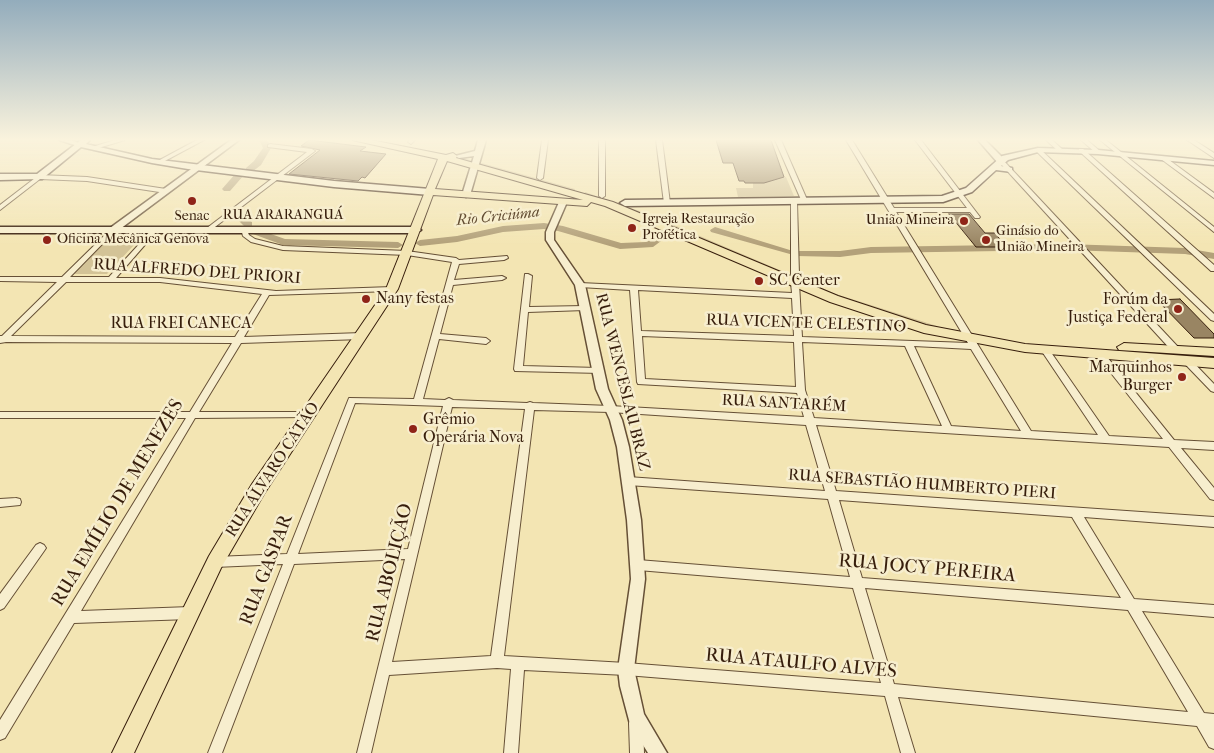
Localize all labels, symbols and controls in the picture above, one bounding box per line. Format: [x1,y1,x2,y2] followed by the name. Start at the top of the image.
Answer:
[186,195,198,207] marker: Senac
[455,204,541,230] water label: Rio Criciúma
[223,208,343,224] street label: RUA ARARANGUÁ
[175,209,209,225] place label: Senac
[642,212,754,244] place label: Igreja Restauração Profética
[866,213,954,229] place label: União Mineira
[958,215,970,227] marker: União Mineira
[626,222,638,234] marker: Igreja Restauração Profética
[996,224,1084,256] place label: Ginásio do União Mineira
[57,232,209,248] place label: Oficina Mecânica Genova
[41,234,53,246] marker: Oficina Mecânica Genova
[980,234,992,246] marker: Ginásio do União Mineira
[93,255,301,289] street label: RUA ALFREDO DEL PRIORI
[769,271,840,291] place label: SC Center
[753,275,765,287] marker: SC Center
[376,289,454,309] place label: Nany festas
[1067,290,1168,328] place label: Forúm da Justiça Federal
[591,291,653,473] street label: RUA WENCESLAU BRAZ
[360,293,372,305] marker: Nany festas
[1172,303,1184,315] marker: Forúm da Justiça Federal
[706,311,906,337] street label: RUA VICENTE CELESTINO
[110,314,252,334] street label: RUA FREI CANECA
[1089,358,1172,396] place label: Marquinhos Burger
[1176,371,1188,383] marker: Marquinhos Burger
[721,391,847,417] street label: RUA SANTARÉM
[47,395,189,611] street label: RUA EMÍLIO DE MENEZES
[222,399,324,541] street label: RUA ÁLVARO CATÃO
[423,410,524,448] place label: Grêmio Operária Nova
[407,423,419,435] marker: Grêmio Operária Nova
[787,466,1057,504] street label: RUA SEBASTIÃO HUMBERTO PIERI
[362,501,418,645] street label: RUA ABOLIÇÃO
[235,511,299,629] street label: RUA GASPAR
[837,550,1017,588] street label: RUA JOCY PEREIRA
[704,644,898,684] street label: RUA ATAULFO ALVES

